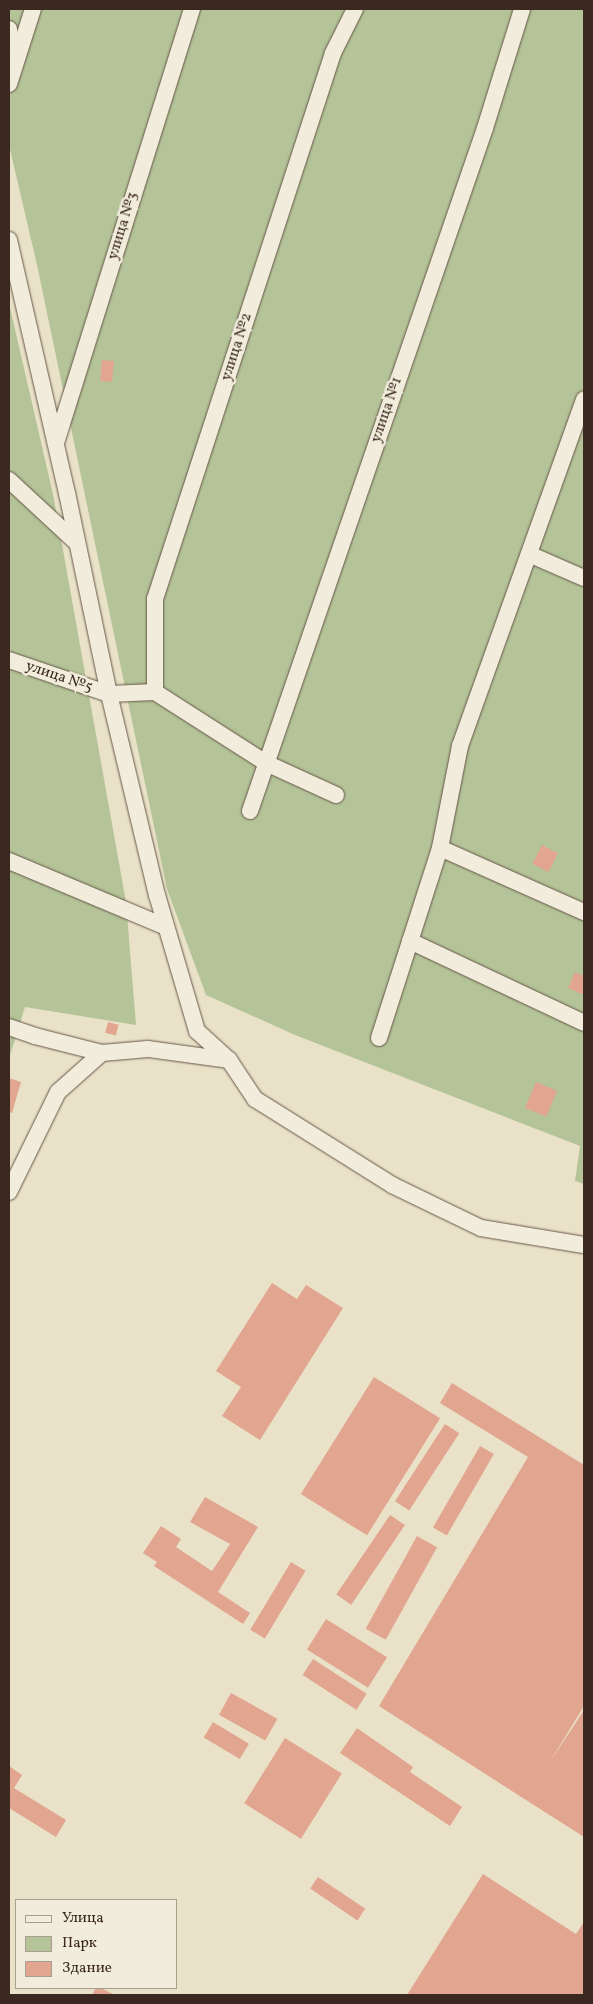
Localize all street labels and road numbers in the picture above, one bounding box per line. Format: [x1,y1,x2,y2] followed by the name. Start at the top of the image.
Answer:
[104,190,142,262] street label: улица №3
[218,311,256,383] street label: улица №2
[367,375,407,445] street label: улица №1
[23,657,95,697] street label: улица №5

